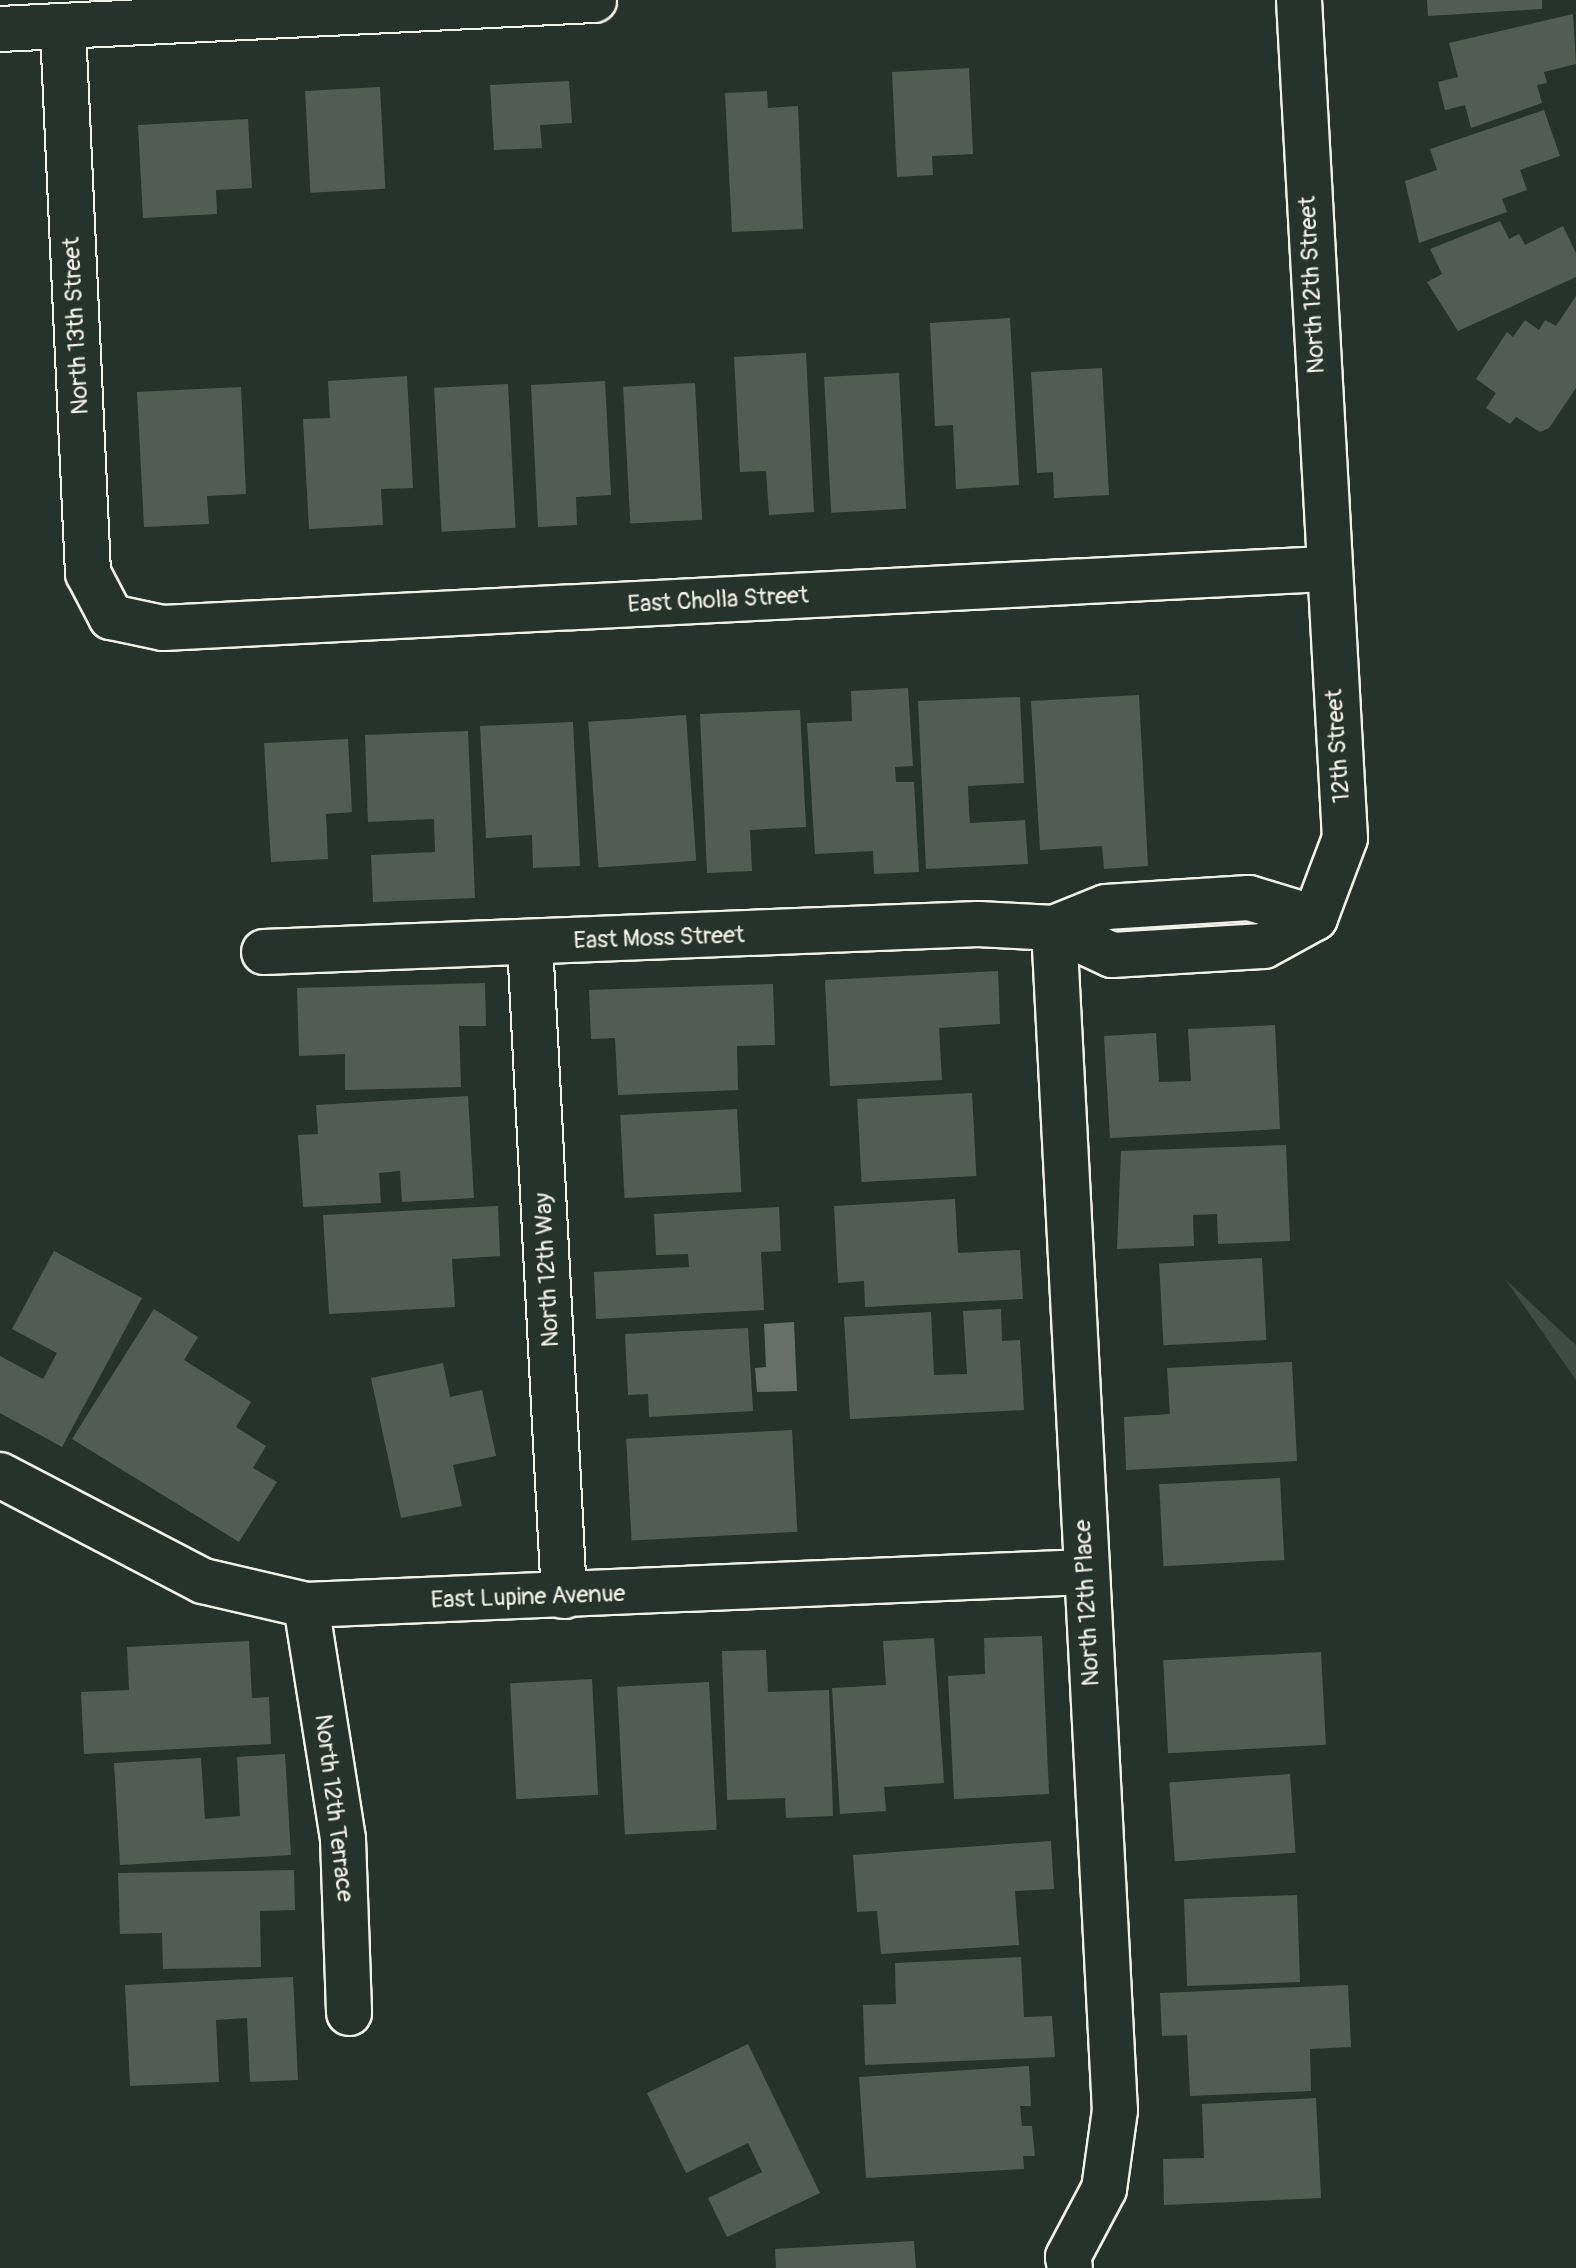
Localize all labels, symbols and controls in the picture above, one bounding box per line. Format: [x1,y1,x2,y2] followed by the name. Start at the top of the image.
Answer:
[1293,195,1331,375] street label: North 12th Street
[57,236,95,416] street label: North 13th Street
[627,581,809,619] street label: East Cholla Street
[1320,688,1356,804] street label: 12th Street
[573,921,745,955] street label: East Moss Street
[529,1192,565,1348] street label: North 12th Way
[1068,1519,1106,1687] street label: North 12th Place
[430,1579,626,1615] street label: East Lupine Avenue
[308,1713,360,1903] street label: North 12th Terrace

